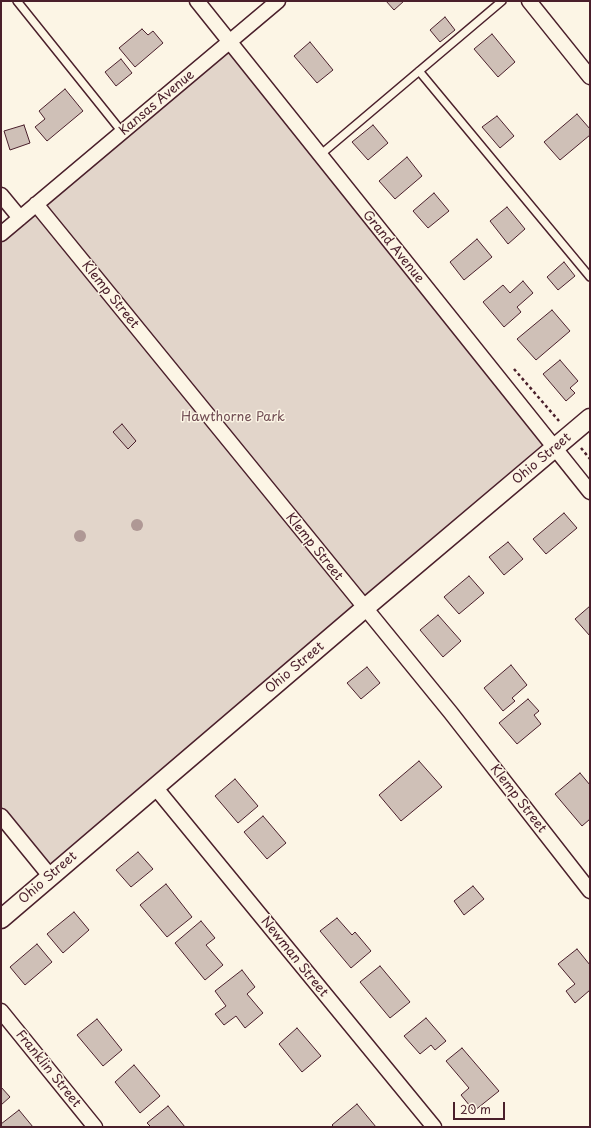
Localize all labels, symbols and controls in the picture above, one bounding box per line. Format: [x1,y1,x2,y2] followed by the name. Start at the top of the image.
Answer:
[116,67,198,139] street label: Kansas Avenue
[359,208,427,286] street label: Grand Avenue
[78,258,142,332] street label: Klemp Street
[181,409,285,425] park label: Hawthorne Park
[510,430,574,488] street label: Ohio Street
[282,510,346,584] street label: Klemp Street
[263,639,327,697] street label: Ohio Street
[487,762,549,836] street label: Klemp Street
[16,849,80,907] street label: Ohio Street
[257,914,331,1000] street label: Newman Street
[12,1027,84,1111] street label: Franklin Street
[455,1094,507,1120] scale bar
[460,1100,491,1118] text: 20 m

